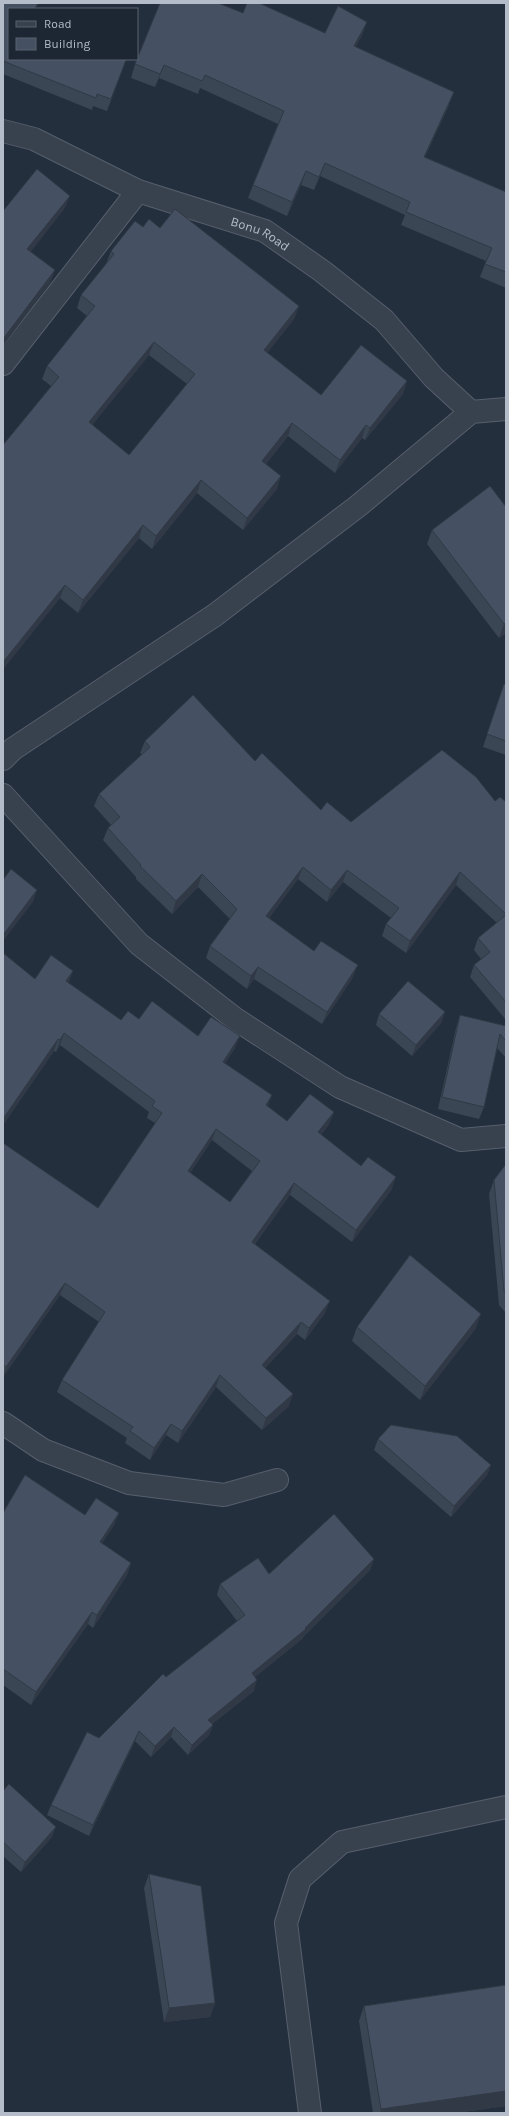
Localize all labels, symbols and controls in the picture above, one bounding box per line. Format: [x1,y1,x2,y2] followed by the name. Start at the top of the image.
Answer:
[8,8,138,60] legend
[44,17,72,31] text: Road
[44,37,91,51] text: Building
[229,214,292,254] street label: Bonu Road

